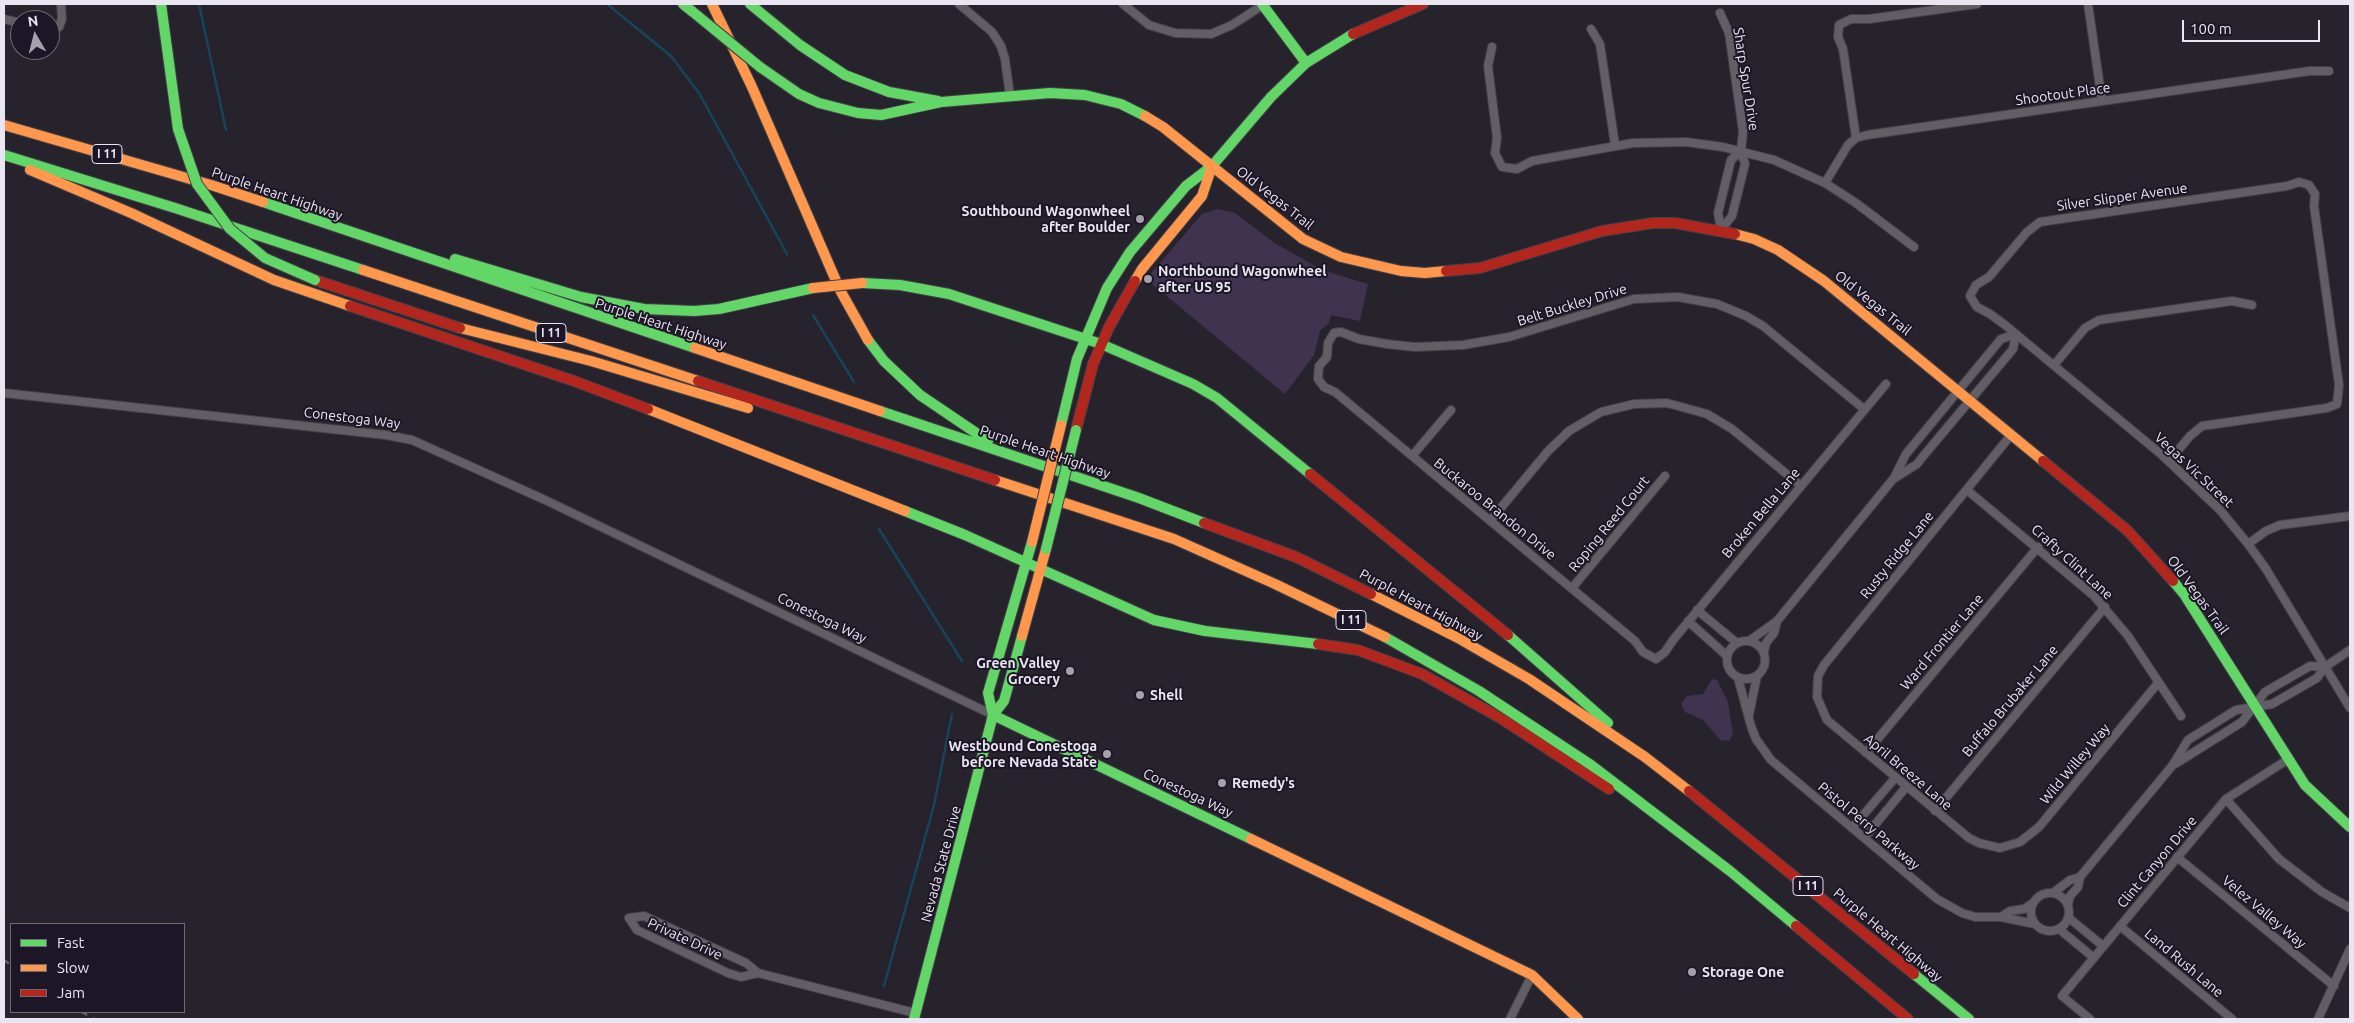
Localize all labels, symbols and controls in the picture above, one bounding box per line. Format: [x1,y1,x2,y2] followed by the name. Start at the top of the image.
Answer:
[10,10,60,60] north arrow
[2184,10,2322,42] scale bar
[27,12,39,30] text: N
[2190,20,2232,37] text: 100 m
[1730,26,1762,132] street label: Sharp Spur Drive
[2015,79,2111,109] street label: Shootout Place
[92,144,122,164] road number: I 11
[1233,163,1317,233] street label: Old Vegas Trail
[209,164,345,224] street label: Purple Heart Highway
[2056,180,2188,214] street label: Silver Slipper Avenue
[962,203,1130,236] place label: Southbound Wagonwheel after Boulder
[1134,213,1146,225] marker: Southbound Wagonwheel after Boulder
[1158,263,1326,296] place label: Northbound Wagonwheel after US 95
[1831,267,1915,339] street label: Old Vegas Trail
[1142,273,1154,285] marker: Northbound Wagonwheel after US 95
[1515,280,1629,330] street label: Belt Buckley Drive
[593,295,729,353] street label: Purple Heart Highway
[536,323,566,342] road number: I 11
[303,404,401,432] street label: Conestoga Way
[977,422,1113,482] street label: Purple Heart Highway
[2151,429,2237,511] street label: Vegas Vic Street
[1430,454,1560,564] street label: Buckaroo Brandon Drive
[1718,464,1804,562] street label: Broken Bella Lane
[1565,473,1653,575] street label: Roping Reed Court
[1857,508,1937,602] street label: Rusty Ridge Lane
[2028,521,2116,603] street label: Crafty Clint Lane
[2164,552,2232,638] street label: Old Vegas Trail
[1357,565,1485,645] street label: Purple Heart Highway
[775,589,869,647] street label: Conestoga Way
[1897,591,1987,693] street label: Ward Frontier Lane
[1336,610,1366,630] road number: I 11
[1958,642,2062,760] street label: Buffalo Brubaker Lane
[976,655,1060,688] place label: Green Valley Grocery
[1064,665,1076,677] marker: Green Valley Grocery
[1150,687,1183,703] place label: Shell
[1134,689,1146,701] marker: Shell
[2036,720,2114,808] street label: Wild Willey Way
[1861,730,1955,814] street label: April Breeze Lane
[948,738,1097,770] place label: Westbound Conestoga before Nevada State
[1101,748,1113,760] marker: Westbound Conestoga before Nevada State
[1140,765,1236,821] street label: Conestoga Way
[1232,775,1295,791] place label: Remedy's
[1216,777,1228,789] marker: Remedy's
[1815,779,1923,873] street label: Pistol Perry Parkway
[917,804,965,924] street label: Nevada State Drive
[2114,812,2200,912] street label: Clint Canyon Drive
[2219,872,2309,952] street label: Velez Valley Way
[1793,876,1823,896] road number: I 11
[1830,884,1946,986] street label: Purple Heart Highway
[645,914,725,964] street label: Private Drive
[10,923,185,1013] legend
[2141,925,2227,1001] street label: Land Rush Lane
[57,934,84,951] text: Fast
[57,959,89,976] text: Slow
[1702,964,1784,980] place label: Storage One
[1686,966,1698,978] marker: Storage One
[57,984,85,1001] text: Jam

